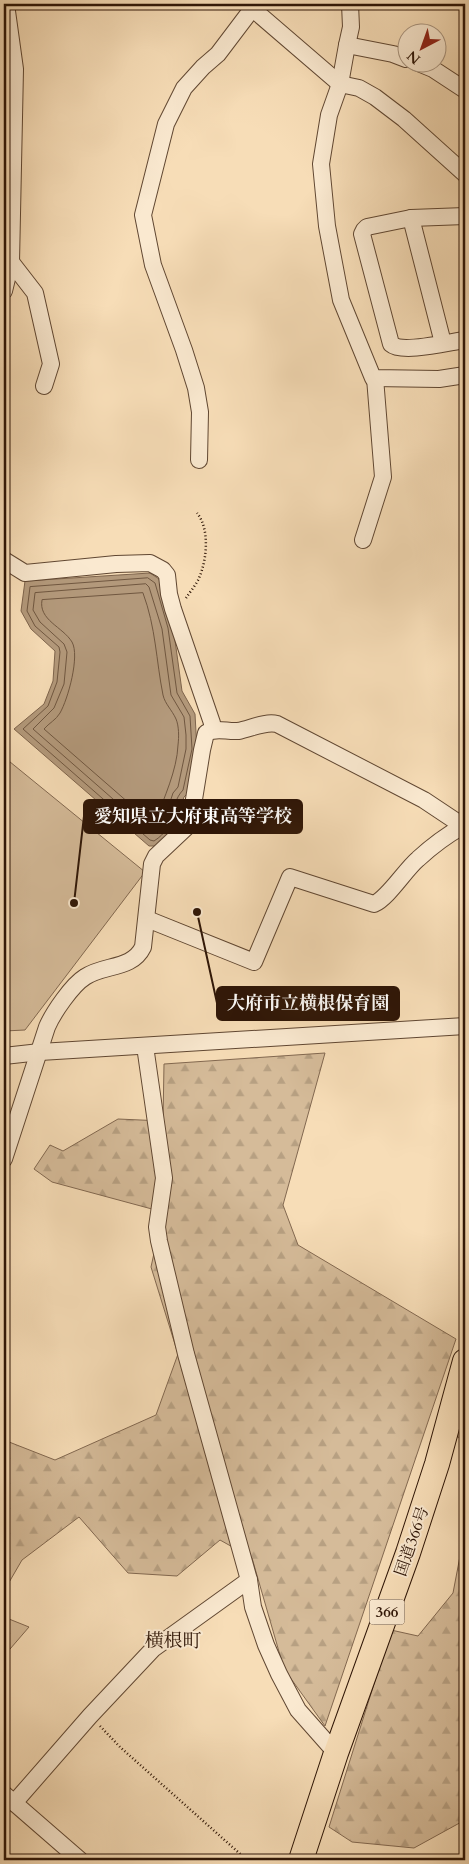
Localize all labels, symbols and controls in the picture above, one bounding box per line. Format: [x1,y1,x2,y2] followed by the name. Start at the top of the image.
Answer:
[396,22,446,72] north arrow
[403,46,425,69] text: N
[84,800,302,833] callout: 愛知県立大府東高等学校
[94,804,292,829] text: 愛知県立大府東高等学校
[217,987,399,1020] callout: 大府市立横根保育園
[227,991,389,1016] text: 大府市立横根保育園
[390,1503,434,1579] street label: 国道366号
[370,1600,404,1624] road number: 366
[144,1628,202,1654] district label: 横根町

